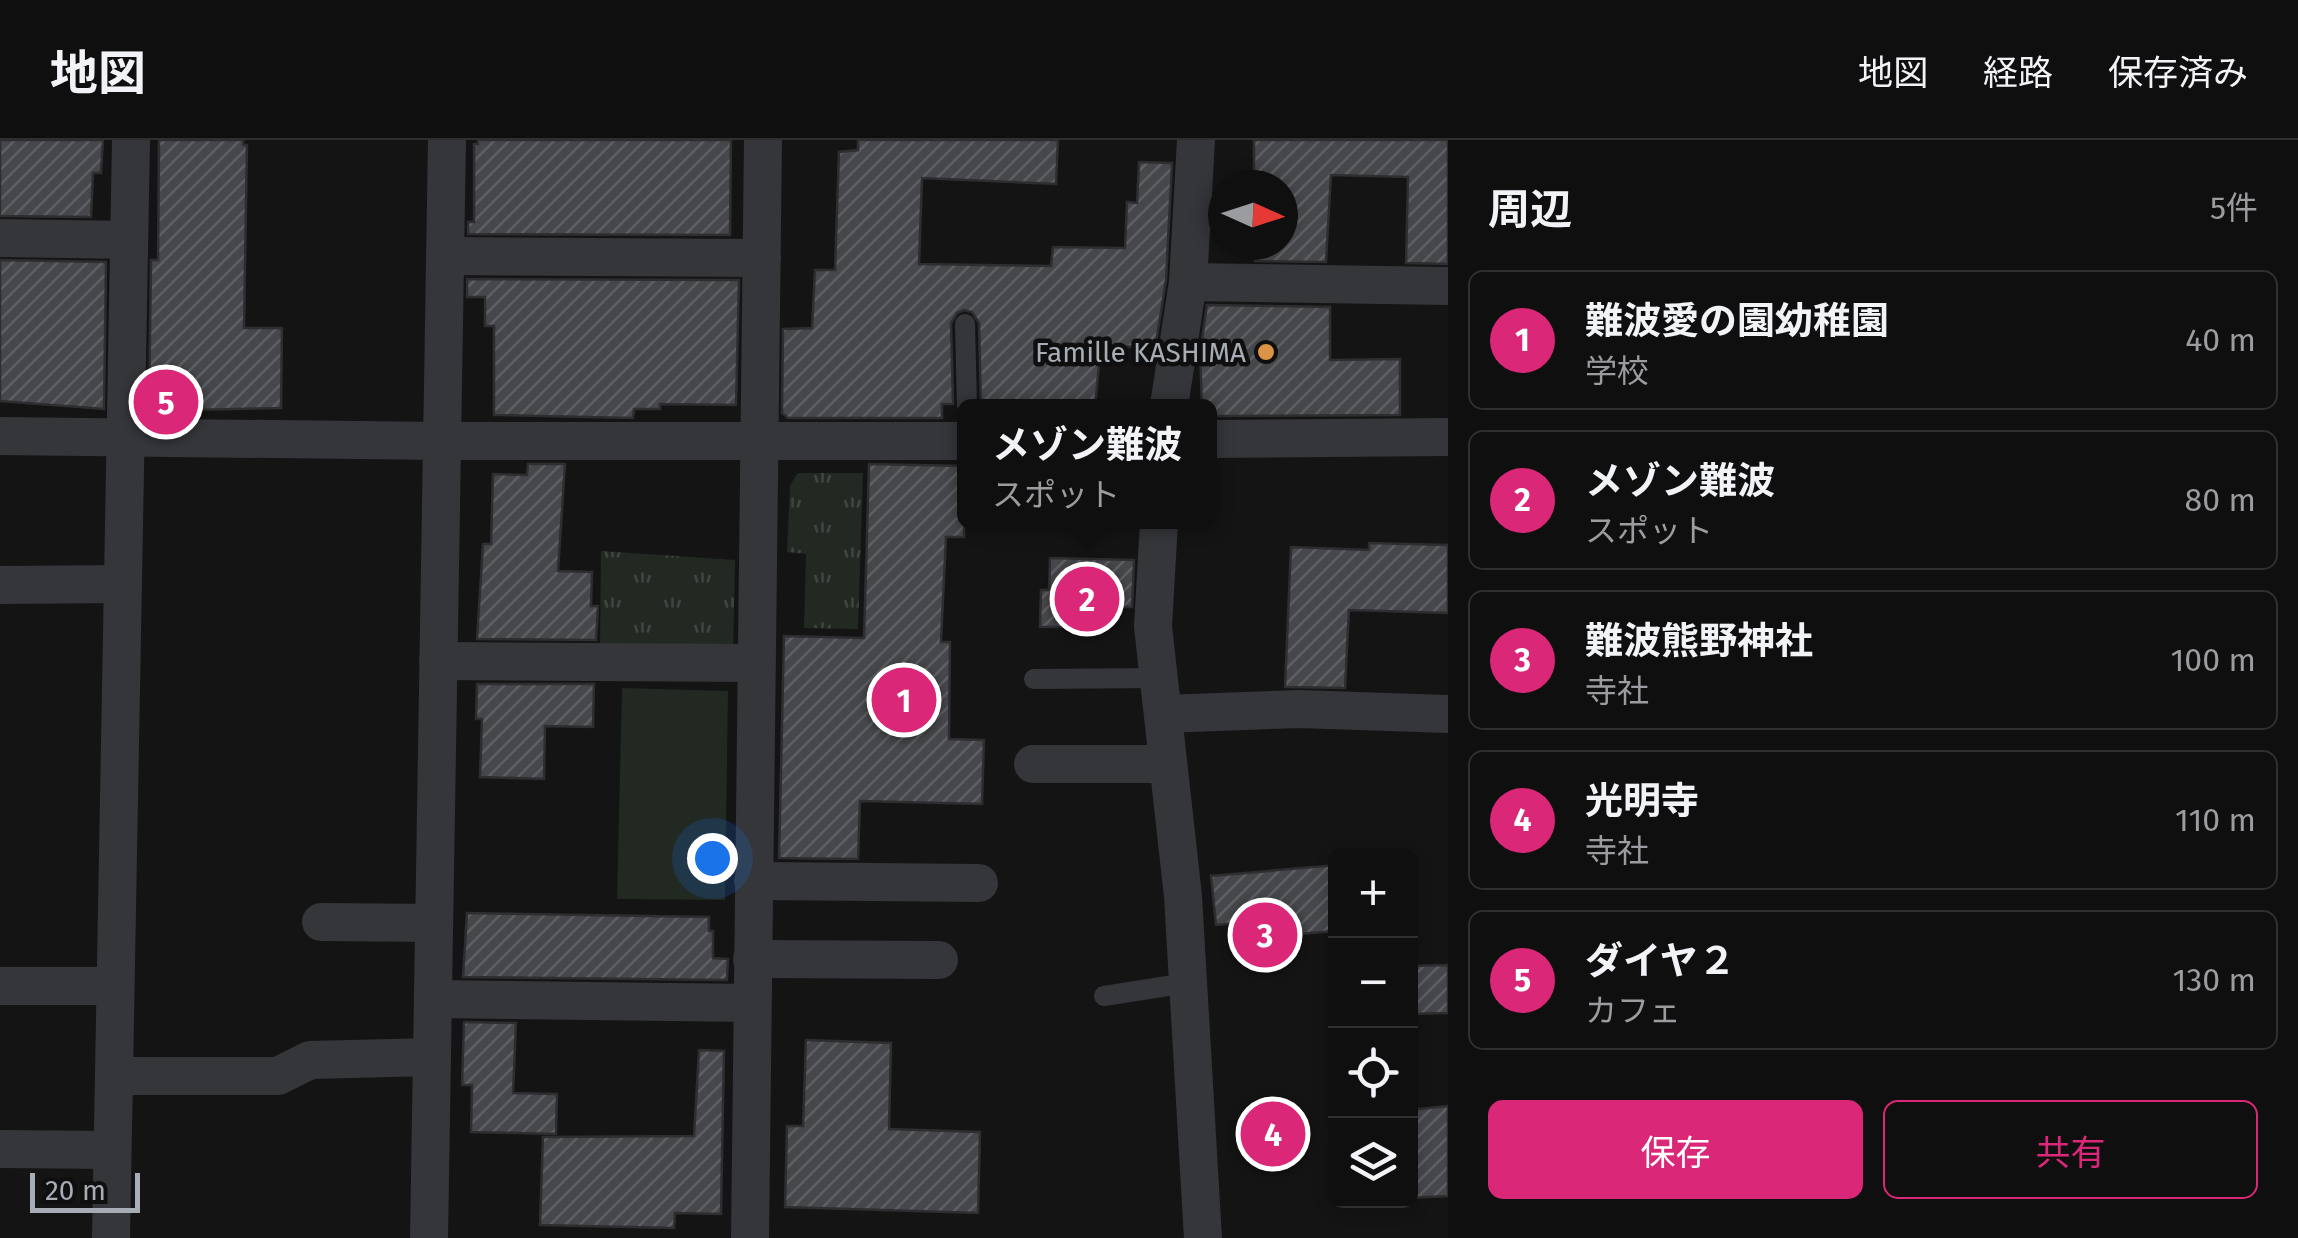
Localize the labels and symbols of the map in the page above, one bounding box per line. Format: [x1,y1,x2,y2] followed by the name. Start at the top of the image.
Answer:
[1208,170,1298,260] north arrow
[1035,336,1246,369] place label: Famille KASHIMA
[1255,341,1277,363] marker: Famille KASHIMA
[134,364,198,440] pin: 5
[1054,562,1120,636] pin: 2
[872,662,936,738] pin: 1
[687,833,738,884] your location
[1232,898,1298,972] pin: 3
[1240,1096,1306,1172] pin: 4
[30,1168,140,1212] scale bar

